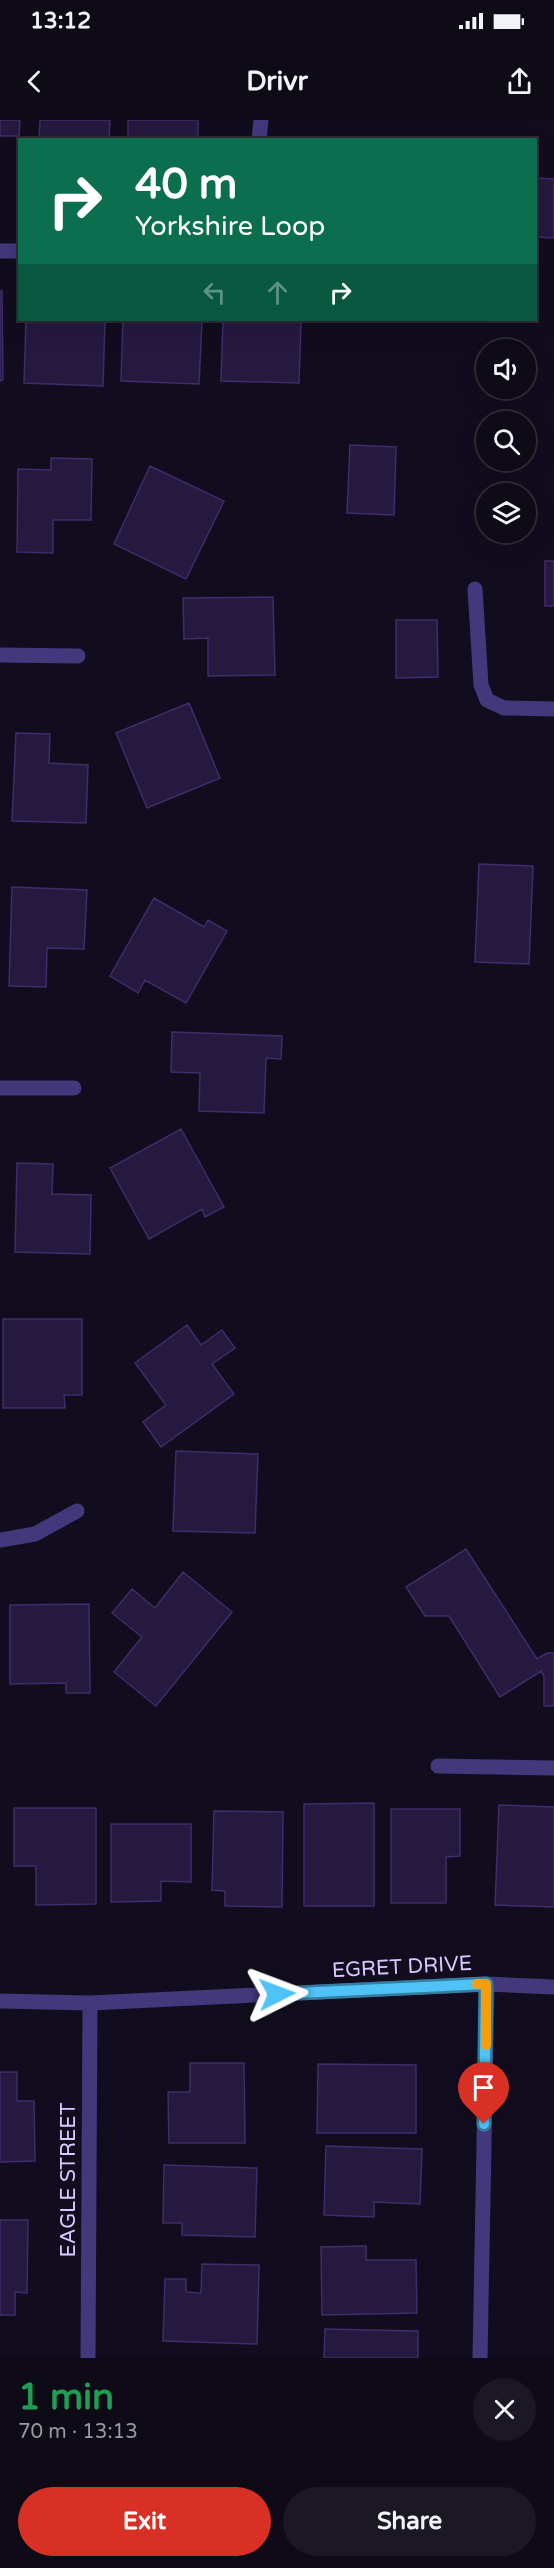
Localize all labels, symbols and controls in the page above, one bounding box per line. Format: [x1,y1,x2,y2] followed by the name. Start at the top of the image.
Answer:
[30,8,91,34] text: 13:12
[18,65,51,98] icon: back
[246,65,308,98] text: Drivr
[503,65,536,98] icon: share
[135,159,237,210] text: 40 m
[36,162,114,240] icon: right
[135,210,325,243] text: Yorkshire Loop
[198,276,231,309] icon: left
[261,276,294,309] icon: ahead
[324,276,357,309] icon: right
[476,339,536,543] map controls
[476,339,536,399] button: sound
[476,411,536,471] button: search
[476,483,536,543] button: layers
[331,1951,473,1983] street label: EGRET DRIVE
[245,1962,309,2026] position arrow
[458,2062,509,2124] pin
[467,2071,500,2104] icon: arrive
[56,2102,81,2258] street label: EAGLE STREET
[18,2376,114,2419] text: 1 min
[473,2378,536,2441] button: close
[18,2420,138,2444] text: 70 m · 13:13
[18,2487,271,2556] button: Exit
[283,2487,536,2556] button: Share

